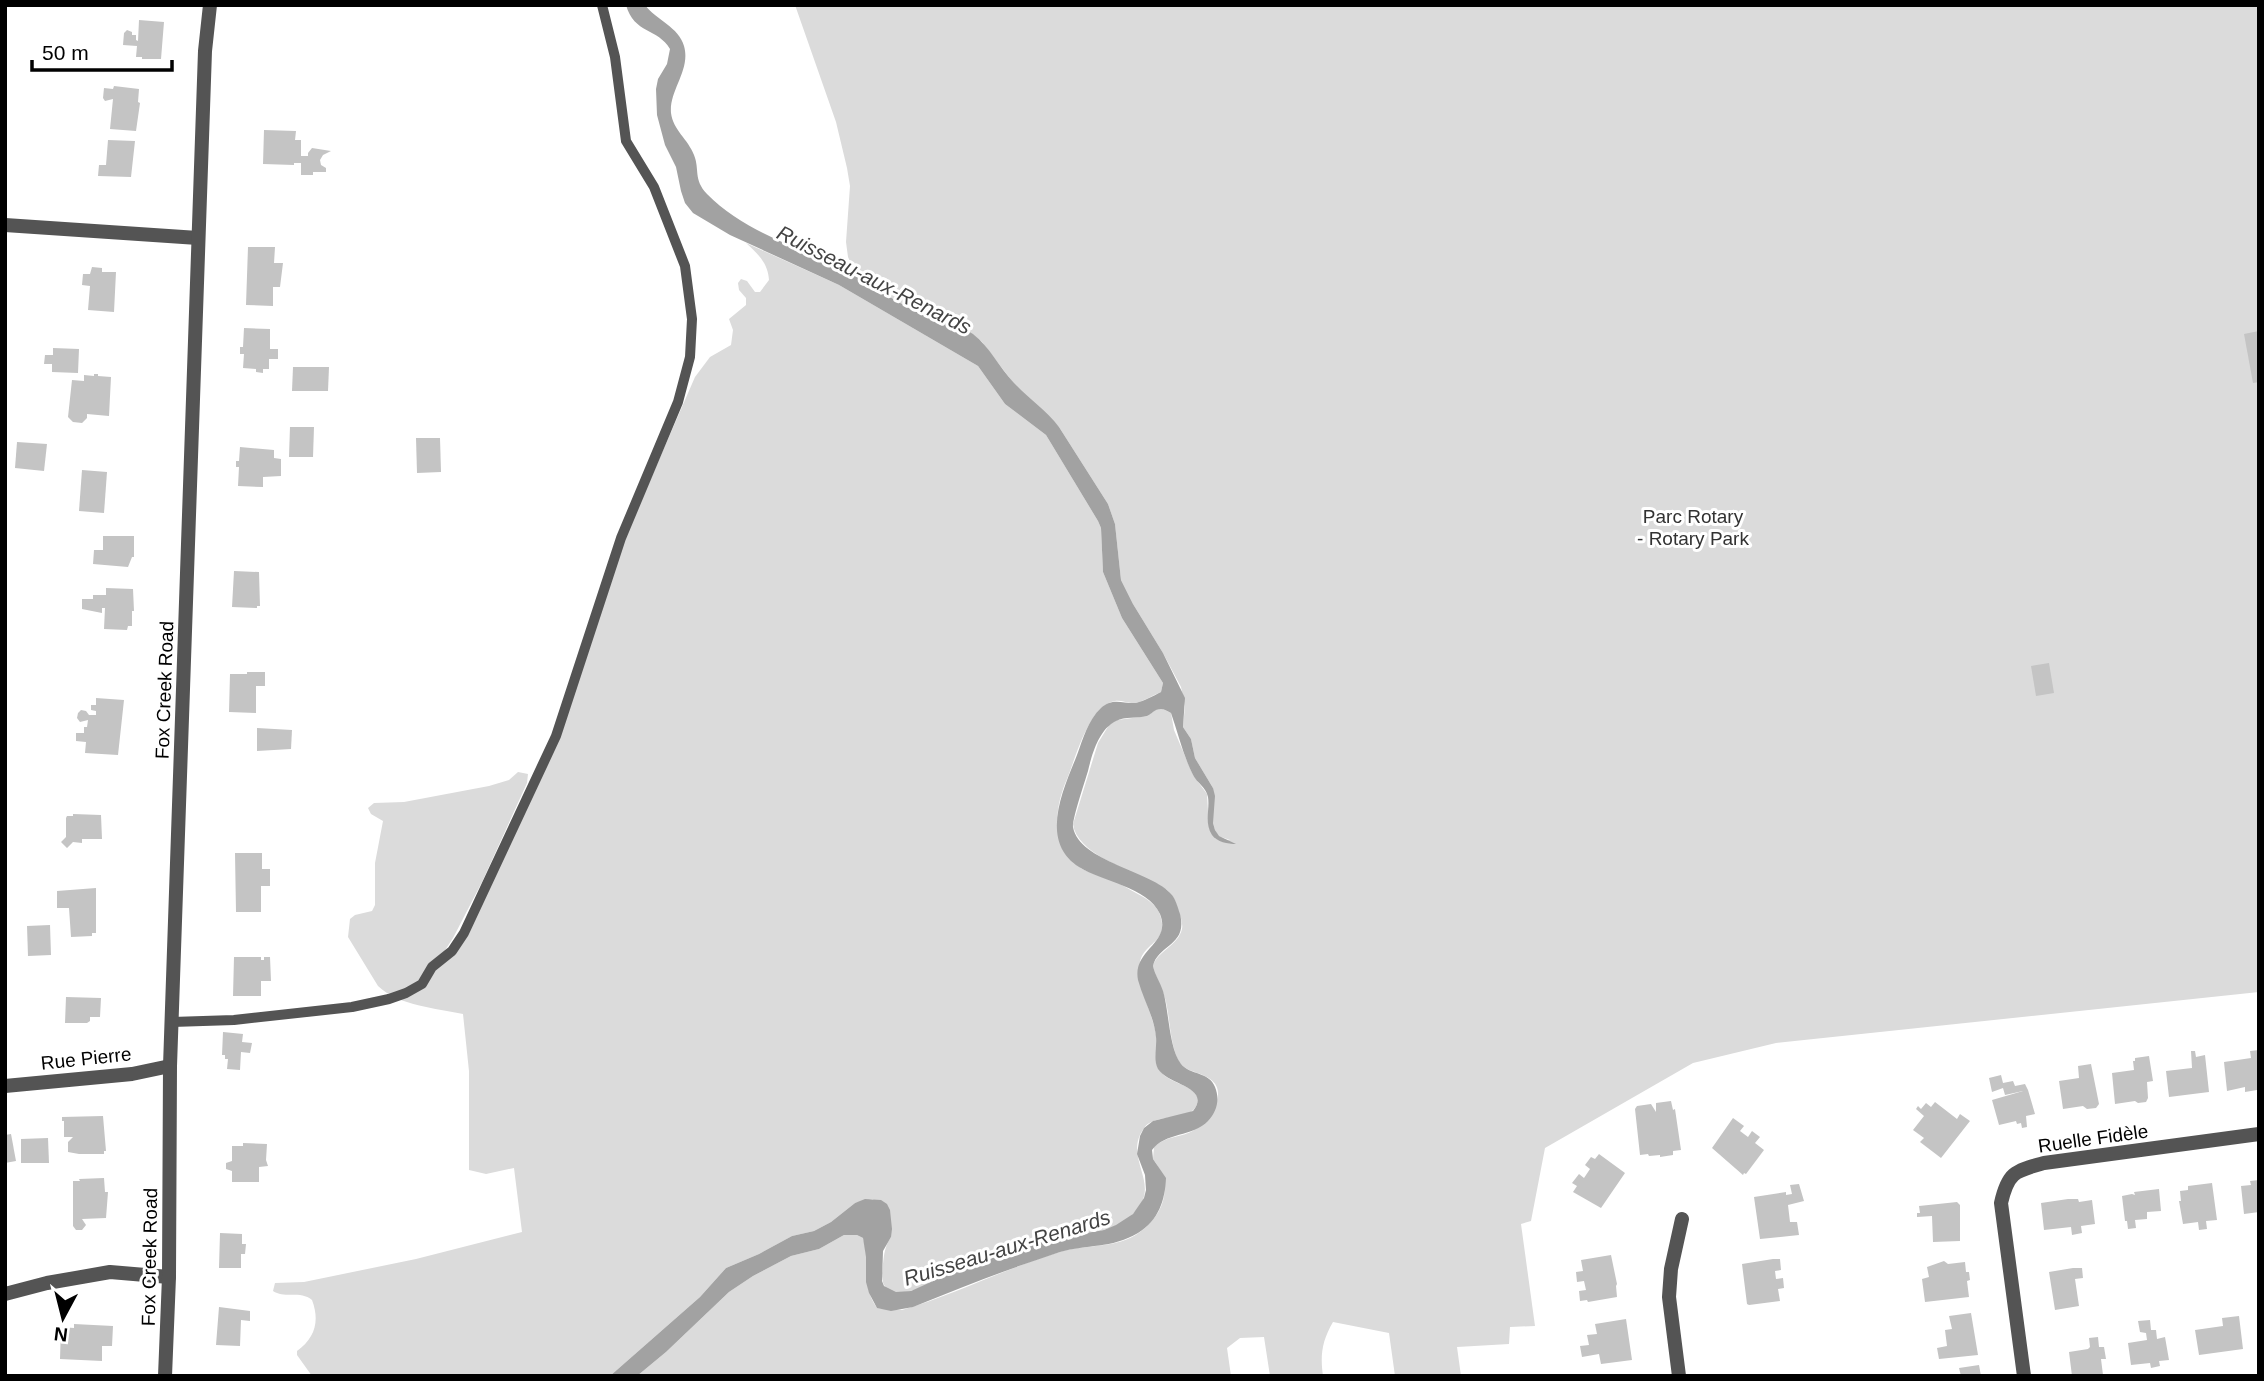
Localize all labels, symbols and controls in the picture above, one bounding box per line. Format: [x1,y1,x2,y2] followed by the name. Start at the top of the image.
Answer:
[32,28,172,72] scale bar
[42,41,89,64] text: 50 m
[773,221,976,339] water label: Ruisseau-aux-Renards
[1637,506,1749,549] park label: Parc Rotary - Rotary Park
[152,621,177,760] street label: Fox Creek Road
[40,1043,132,1074] street label: Rue Pierre
[2037,1120,2149,1157] street label: Ruelle Fidèle
[138,1188,161,1326] street label: Fox Creek Road
[901,1205,1113,1290] water label: Ruisseau-aux-Renards
[28,1283,98,1353] north arrow
[53,1323,69,1346] text: N

